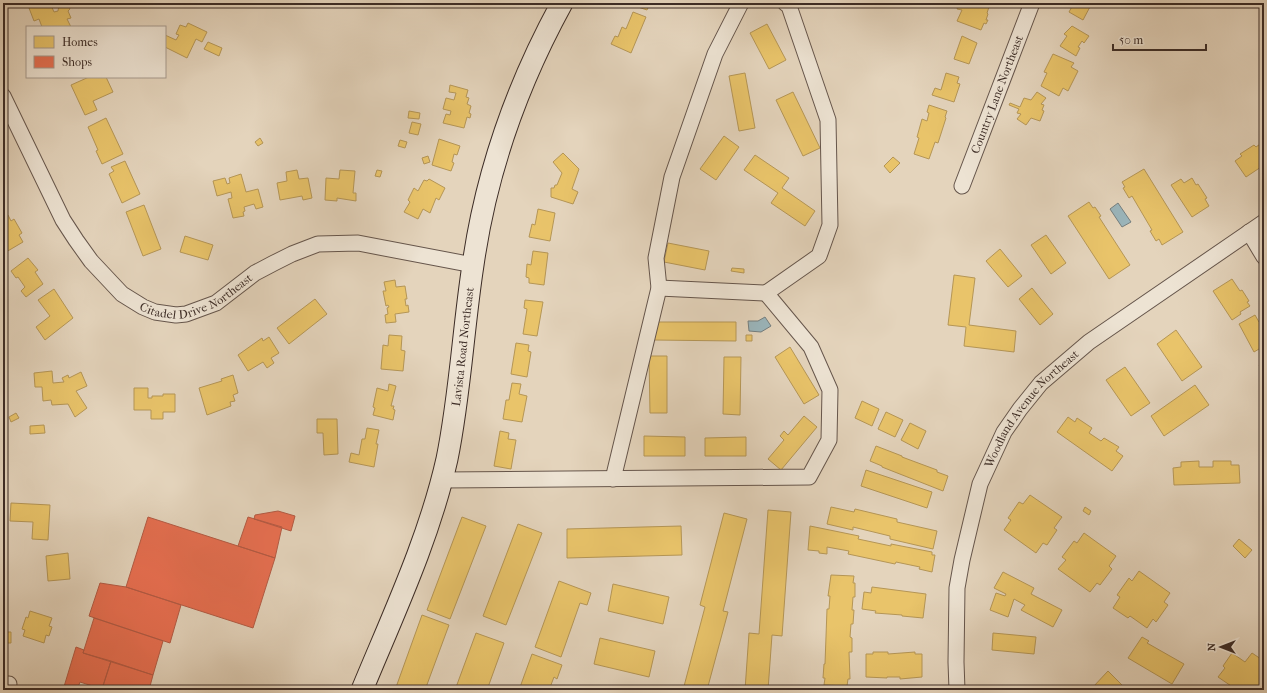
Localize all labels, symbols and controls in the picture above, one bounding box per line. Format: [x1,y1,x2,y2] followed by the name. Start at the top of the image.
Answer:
[26,26,166,78] legend
[1113,26,1206,52] scale bar
[968,33,1026,156] street label: Country Lane Northeast
[1119,33,1143,47] text: 50 m
[62,35,98,49] text: Homes
[62,55,92,69] text: Shops
[138,270,256,322] street label: Citadel Drive Northeast
[449,286,477,407] street label: Lavista Road Northeast
[981,346,1082,471] street label: Woodland Avenue Northeast
[1201,627,1241,667] north arrow
[1205,642,1218,651] text: N

